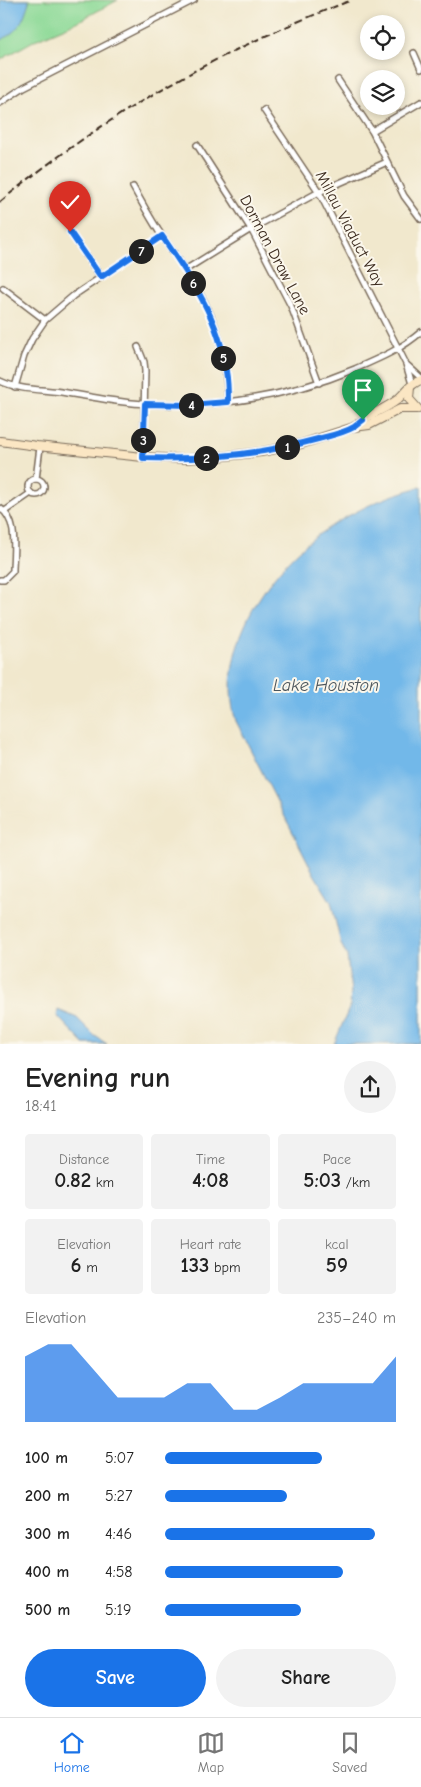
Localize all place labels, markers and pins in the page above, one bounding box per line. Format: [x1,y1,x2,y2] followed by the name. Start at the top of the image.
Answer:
[49,181,91,232] pin
[128,238,154,264] pin: 7
[180,270,206,296] pin: 6
[210,346,236,370] pin: 5
[342,369,384,420] pin
[178,392,204,418] pin: 4
[130,428,156,452] pin: 3
[274,434,300,460] pin: 1
[194,446,218,470] pin: 2

